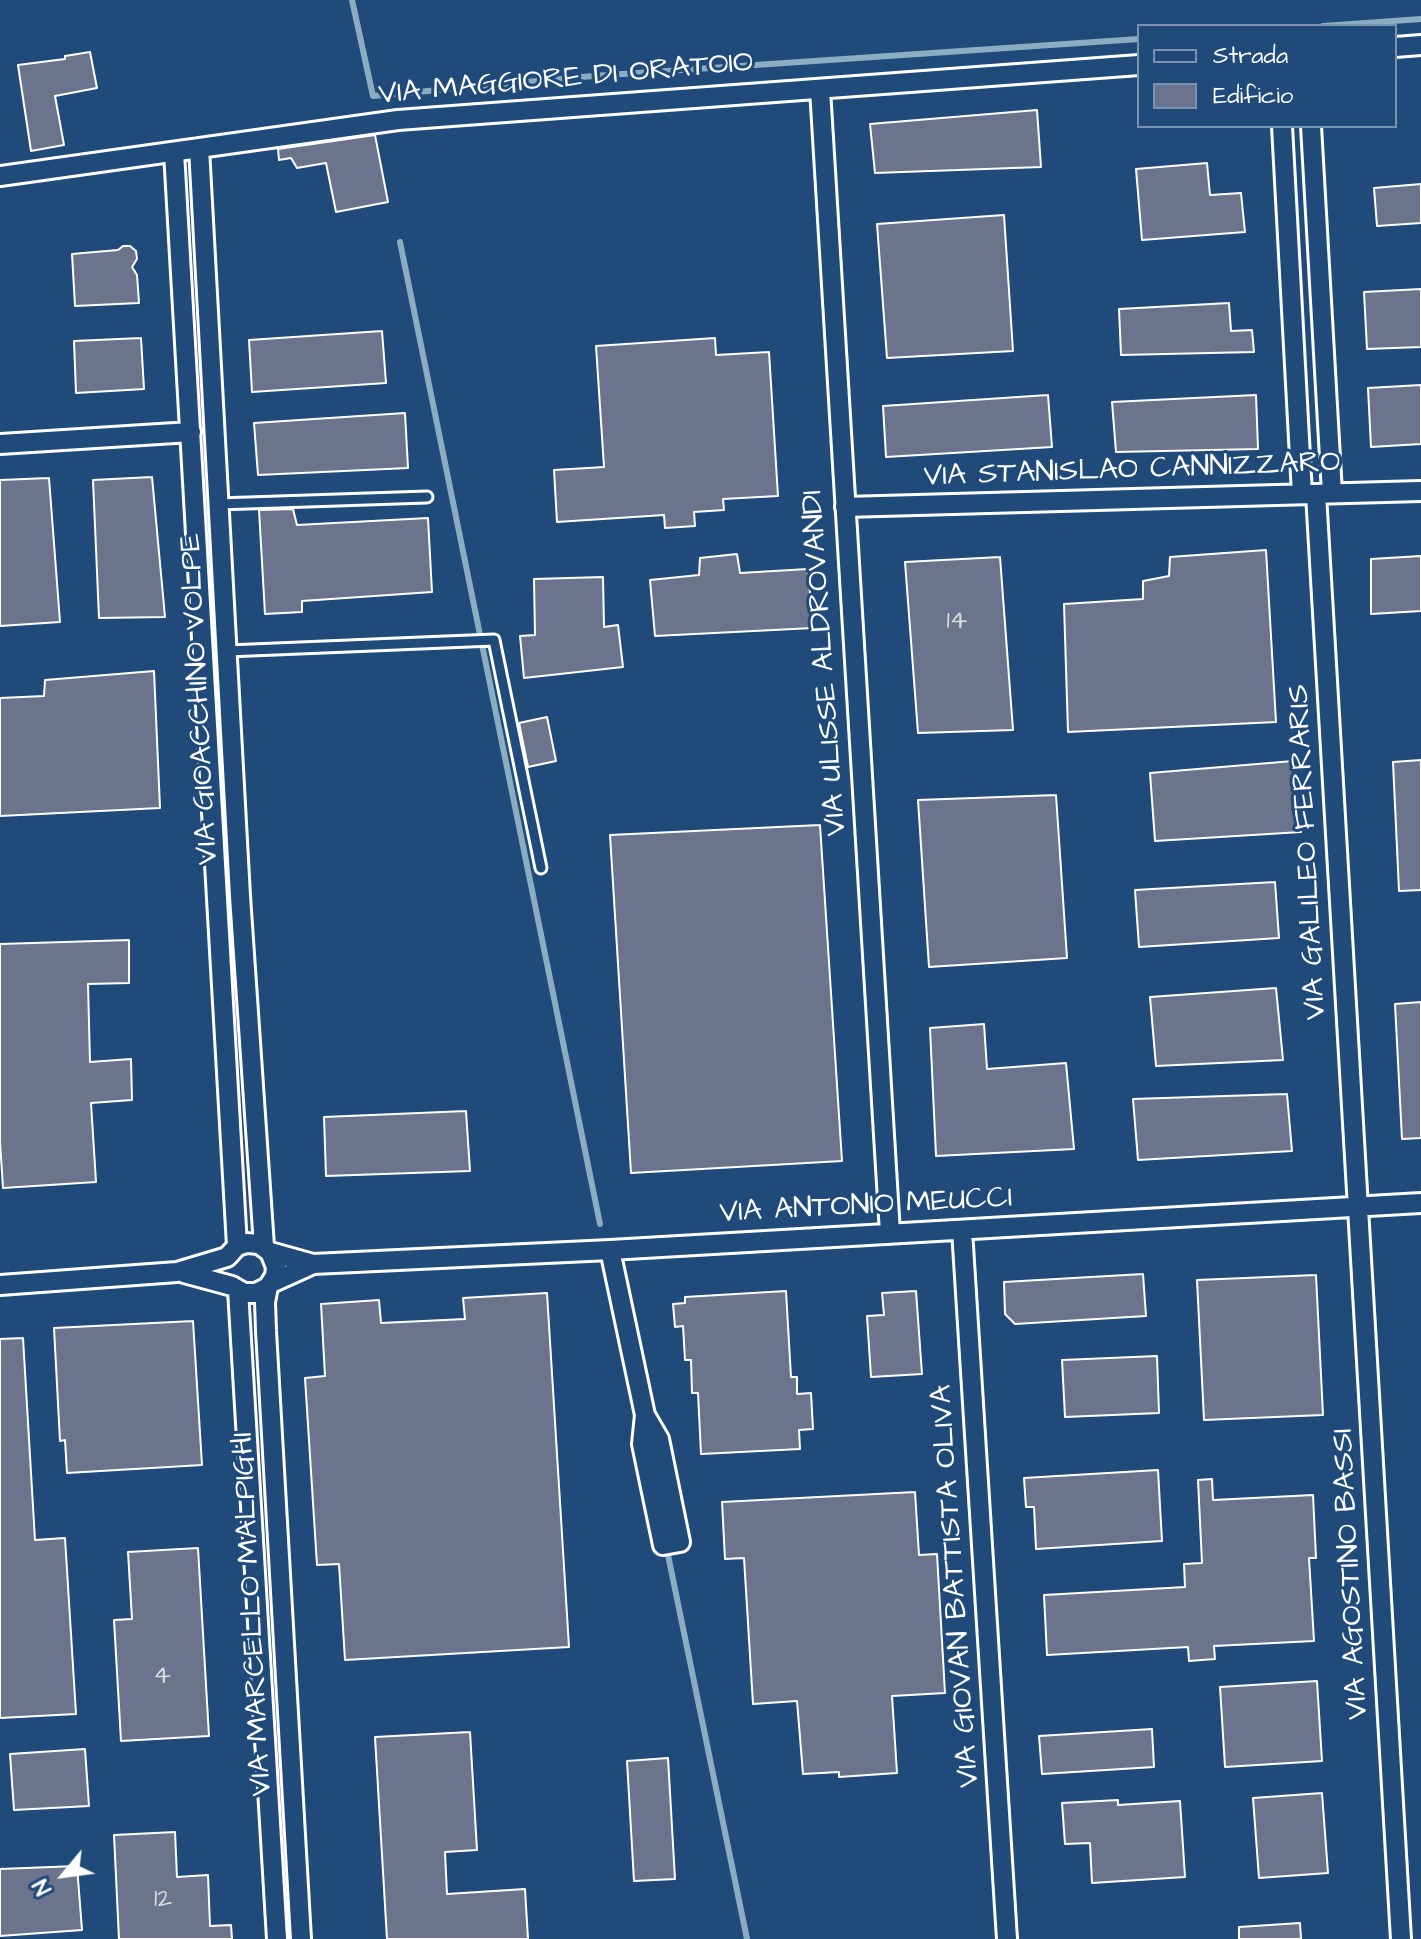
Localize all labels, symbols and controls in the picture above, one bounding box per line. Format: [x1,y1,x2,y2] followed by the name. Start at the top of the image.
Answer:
[1137,24,1397,128] legend
[1213,39,1288,73] text: Strada
[377,46,755,114] street label: VIA MAGGIORE DI ORATOIO
[1213,79,1293,113] text: Edificio
[923,446,1341,496] street label: VIA STANISLAO CANNIZZARO
[796,489,856,837] street label: VIA ULISSE ALDROVANDI
[174,532,228,866] street label: VIA GIOACCHINO VOLPE
[946,607,968,639] house number: 14
[1282,683,1336,1021] street label: VIA GALILEO FERRARIS
[719,1181,1013,1233] street label: VIA ANTONIO MEUCCI
[925,1383,989,1789] street label: VIA GIOVAN BATTISTA OLIVA
[1326,1427,1378,1721] street label: VIA AGOSTINO BASSI
[226,1431,282,1797] street label: VIA MARCELLO MALPIGHI
[153,1662,171,1694] house number: 4
[24,1835,104,1915] north arrow
[26,1873,59,1900] text: N
[154,1885,172,1917] house number: 12

